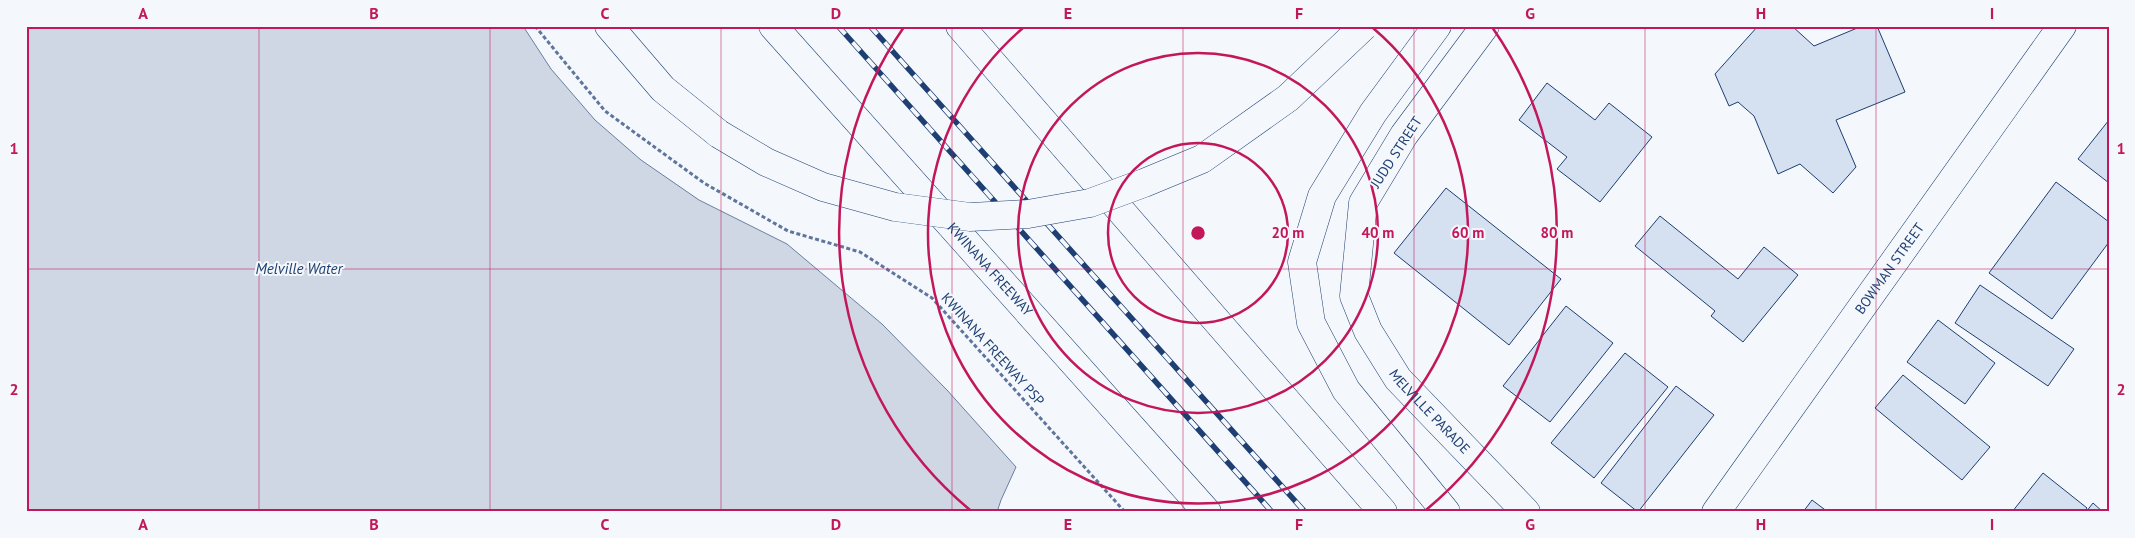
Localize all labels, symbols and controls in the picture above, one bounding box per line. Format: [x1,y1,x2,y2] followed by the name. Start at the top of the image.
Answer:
[138,3,148,23] text: A
[369,3,379,23] text: B
[601,3,610,23] text: C
[831,3,841,23] text: D
[1064,3,1072,23] text: E
[1295,3,1303,23] text: F
[1525,3,1535,23] text: G
[1756,3,1766,23] text: H
[1990,3,1994,23] text: I
[1366,113,1426,192] street label: JUDD STREET
[9,138,19,158] text: 1
[2116,138,2126,158] text: 1
[944,219,1037,320] street label: KWINANA FREEWAY
[1851,219,1928,318] street label: BOWMAN STREET
[1272,223,1304,242] text: 20 m
[1362,223,1394,242] text: 40 m
[1452,223,1484,242] text: 60 m
[1541,223,1573,242] text: 80 m
[1189,224,1207,242] centre of rings
[256,259,344,278] water label: Melville Water
[937,289,1049,409] street label: KWINANA FREEWAY PSP
[1385,366,1474,457] street label: MELVILLE PARADE
[9,379,19,399] text: 2
[2116,379,2126,399] text: 2
[138,514,148,534] text: A
[369,514,379,534] text: B
[601,514,610,534] text: C
[831,514,841,534] text: D
[1064,514,1072,534] text: E
[1295,514,1303,534] text: F
[1525,514,1535,534] text: G
[1756,514,1766,534] text: H
[1990,514,1994,534] text: I

